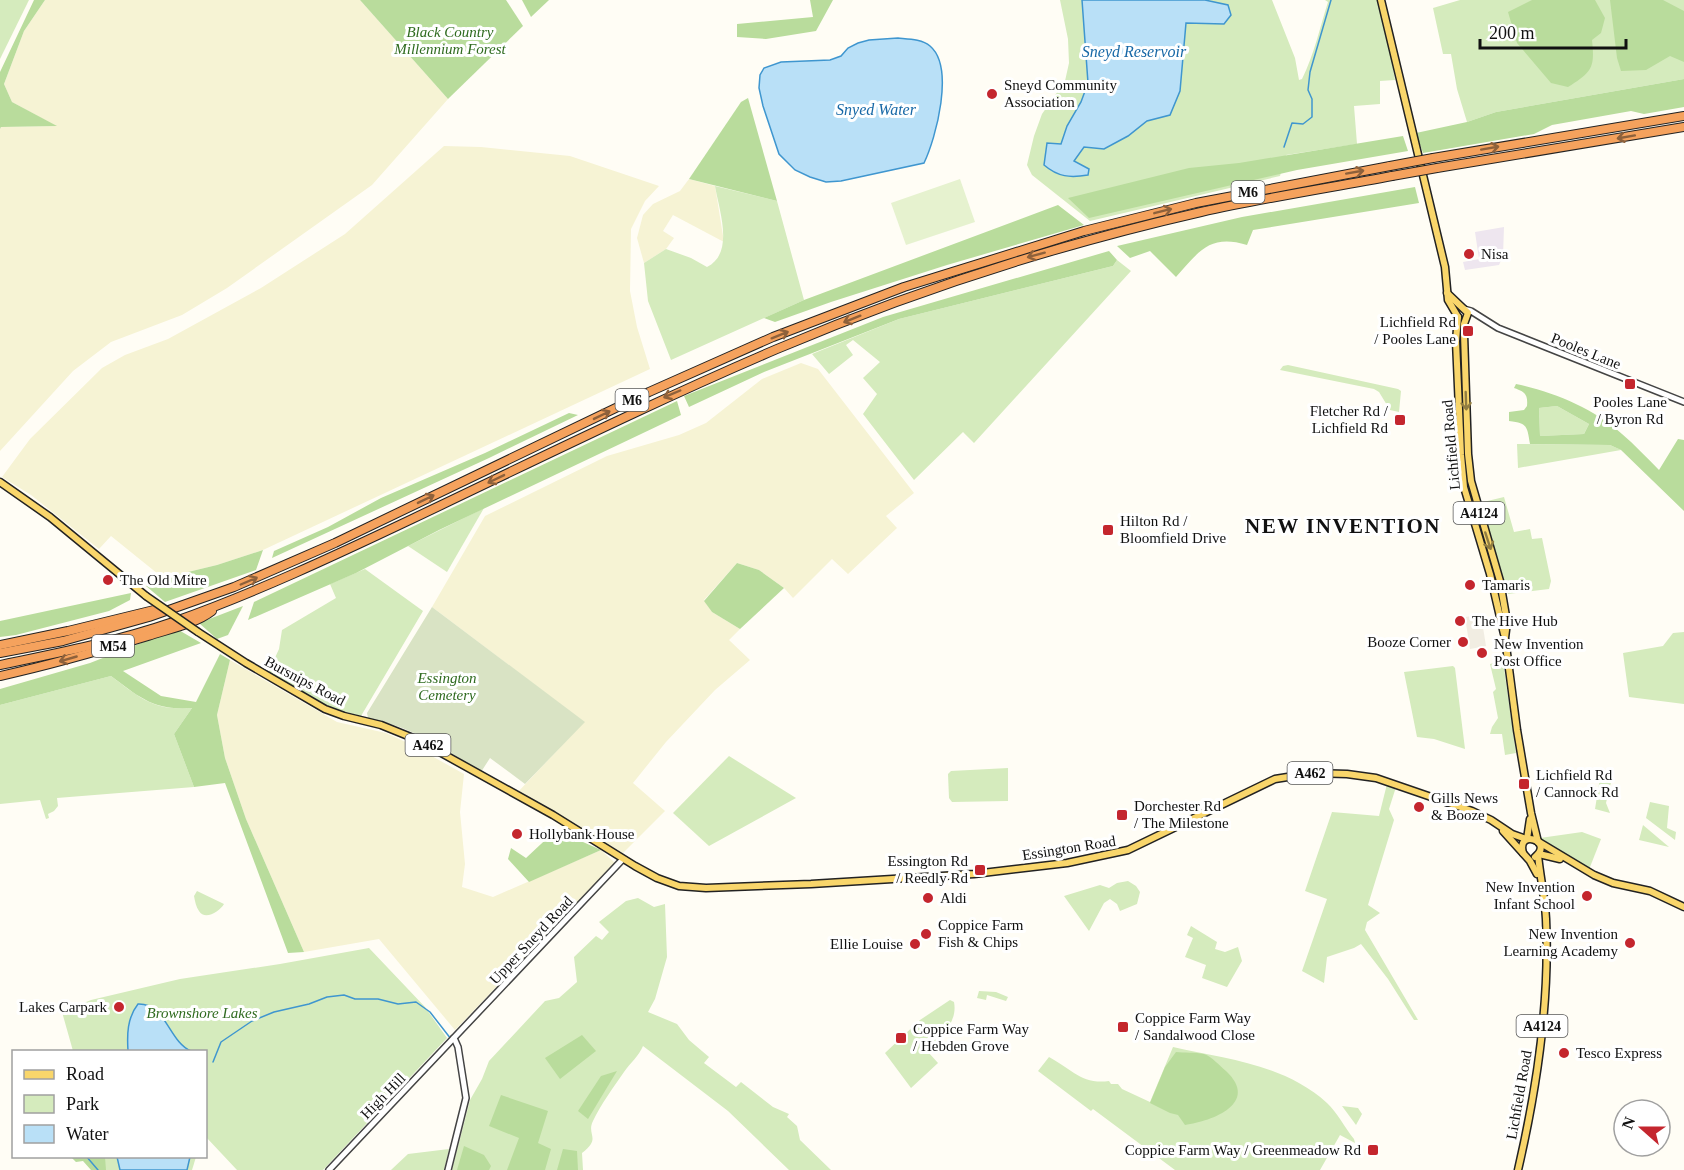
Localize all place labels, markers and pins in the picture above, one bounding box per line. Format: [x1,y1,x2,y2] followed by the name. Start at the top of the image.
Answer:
[1004,77,1117,110] place label: Sneyd Community Association
[985,87,999,101] marker: Sneyd Community Association
[1481,246,1509,262] place label: Nisa
[1462,247,1476,261] marker: Nisa
[1374,314,1456,347] place label: Lichfield Rd / Pooles Lane
[1461,324,1475,338] marker: Lichfield Rd / Pooles Lane
[1623,377,1637,391] marker: Pooles Lane / Byron Rd
[1593,394,1667,427] place label: Pooles Lane / Byron Rd
[1310,403,1389,436] place label: Fletcher Rd / Lichfield Rd
[1393,413,1407,427] marker: Fletcher Rd / Lichfield Rd
[1120,513,1227,546] place label: Hilton Rd / Bloomfield Drive
[1101,523,1115,537] marker: Hilton Rd / Bloomfield Drive
[120,572,207,588] place label: The Old Mitre
[101,573,115,587] marker: The Old Mitre
[1482,577,1530,593] place label: Tamaris
[1463,578,1477,592] marker: Tamaris
[1472,613,1558,629] place label: The Hive Hub
[1453,614,1467,628] marker: The Hive Hub
[1367,634,1451,650] place label: Booze Corner
[1456,635,1470,649] marker: Booze Corner
[1494,636,1584,669] place label: New Invention Post Office
[1475,646,1489,660] marker: New Invention Post Office
[1536,767,1619,800] place label: Lichfield Rd / Cannock Rd
[1517,777,1531,791] marker: Lichfield Rd / Cannock Rd
[1431,790,1498,823] place label: Gills News & Booze
[1134,798,1229,831] place label: Dorchester Rd / The Milestone
[1412,800,1426,814] marker: Gills News & Booze
[1115,808,1129,822] marker: Dorchester Rd / The Milestone
[529,826,635,842] place label: Hollybank House
[510,827,524,841] marker: Hollybank House
[888,853,968,886] place label: Essington Rd / Reedly Rd
[973,863,987,877] marker: Essington Rd / Reedly Rd
[1485,879,1575,912] place label: New Invention Infant School
[1580,889,1594,903] marker: New Invention Infant School
[940,890,967,906] place label: Aldi
[921,891,935,905] marker: Aldi
[938,917,1024,950] place label: Coppice Farm Fish & Chips
[1503,926,1618,959] place label: New Invention Learning Academy
[919,927,933,941] marker: Coppice Farm Fish & Chips
[830,936,903,952] place label: Ellie Louise
[1623,936,1637,950] marker: New Invention Learning Academy
[908,937,922,951] marker: Ellie Louise
[19,999,107,1015] place label: Lakes Carpark
[112,1000,126,1014] marker: Lakes Carpark
[1135,1010,1255,1043] place label: Coppice Farm Way / Sandalwood Close
[1116,1020,1130,1034] marker: Coppice Farm Way / Sandalwood Close
[913,1021,1029,1054] place label: Coppice Farm Way / Hebden Grove
[894,1031,908,1045] marker: Coppice Farm Way / Hebden Grove
[1576,1045,1662,1061] place label: Tesco Express
[1557,1046,1571,1060] marker: Tesco Express
[1125,1142,1361,1158] place label: Coppice Farm Way / Greenmeadow Rd
[1366,1143,1380,1157] marker: Coppice Farm Way / Greenmeadow Rd

